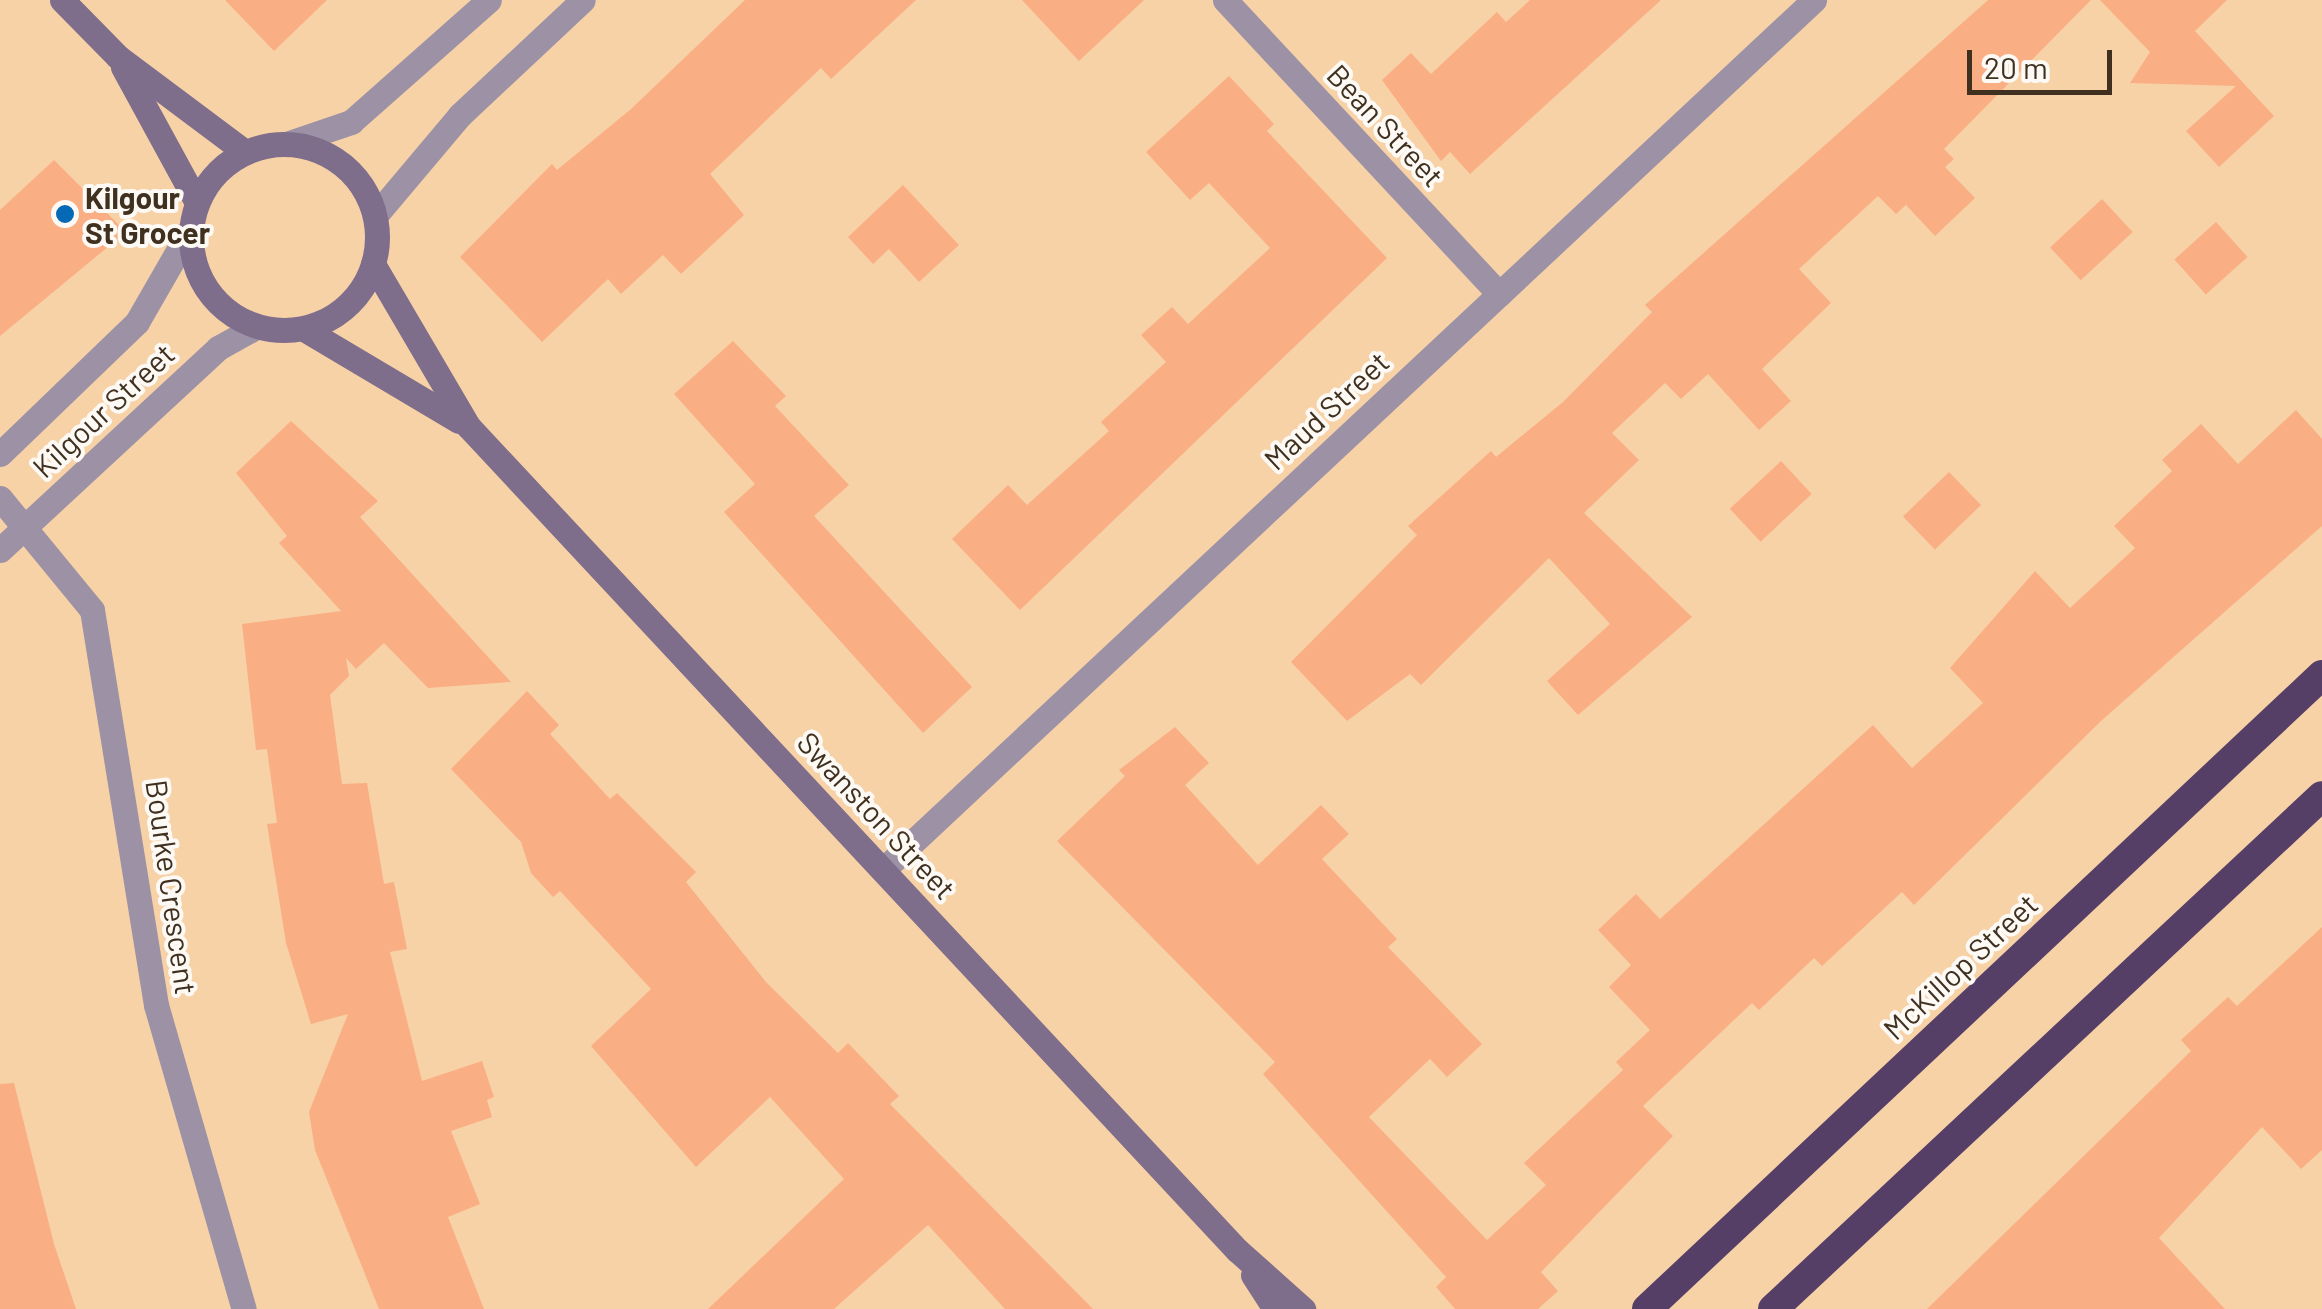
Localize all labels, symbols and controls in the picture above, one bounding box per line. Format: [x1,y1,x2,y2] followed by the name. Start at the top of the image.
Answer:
[1972,30,2117,92] scale bar
[1984,49,2048,85] text: 20 m
[1320,56,1452,194] street label: Bean Street
[85,179,210,250] place label: Kilgour St Grocer
[54,203,76,225] marker: Kilgour St Grocer
[25,335,181,485] street label: Kilgour Street
[1256,343,1396,477] street label: Maud Street
[790,724,964,906] street label: Swanston Street
[139,777,205,997] street label: Bourke Crescent
[1875,885,2045,1047] street label: McKillop Street

